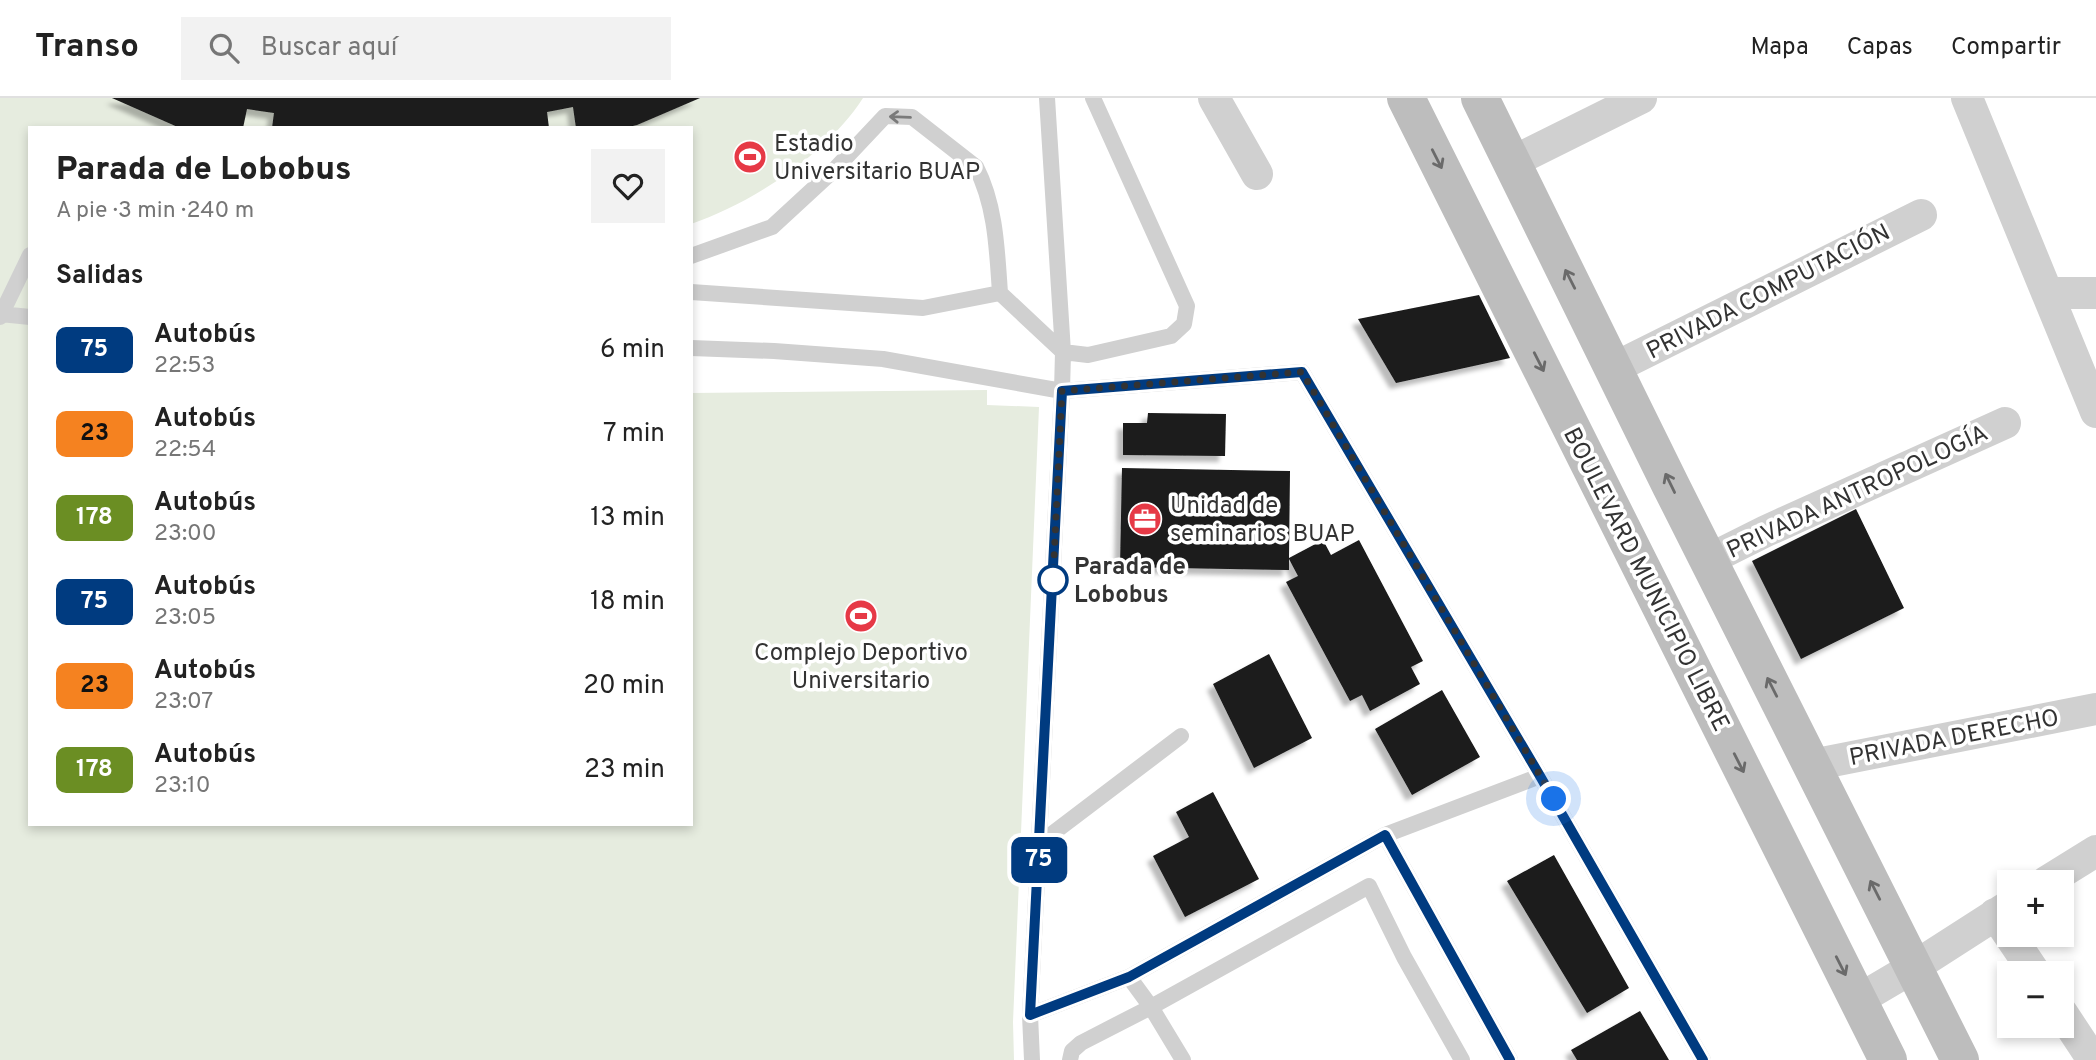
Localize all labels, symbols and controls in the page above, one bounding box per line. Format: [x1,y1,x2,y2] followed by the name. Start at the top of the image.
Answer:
[181,17,671,80] search box
[35,27,139,69] text: Transo
[205,29,243,67] icon: search
[261,32,397,65] text: Buscar aquí
[1751,33,1809,63] text: Mapa
[1847,33,1913,63] text: Capas
[1951,33,2061,63] text: Compartir
[889,110,912,123] one-way arrow
[774,130,980,188] place label: Estadio Universitario BUAP
[731,138,769,176] sports icon: Estadio Universitario BUAP
[1430,148,1444,169] one-way arrow
[591,149,665,223] button: heart
[56,150,352,192] text: Parada de Lobobus
[56,197,254,226] text: A pie · 3 min · 240 m
[1641,216,1896,367] street label: PRIVADA COMPUTACIÓN
[56,260,144,293] text: Salidas
[1563,269,1576,290] one-way arrow
[154,319,256,352] text: Autobús
[600,334,665,367] text: 6 min
[81,335,108,365] text: 75
[154,352,215,381] text: 22:53
[1532,352,1546,372] one-way arrow
[154,403,256,436] text: Autobús
[1722,417,1993,567] street label: PRIVADA ANTROPOLOGÍA
[603,418,665,451] text: 7 min
[80,419,109,449] text: 23
[1555,423,1735,737] street label: BOULEVARD MUNICIPIO LIBRE
[154,436,216,465] text: 22:54
[1663,473,1677,494] one-way arrow
[154,487,256,520] text: Autobús
[1170,492,1355,550] place label: Unidad de seminarios BUAP
[1126,500,1164,538] office icon: Unidad de seminarios BUAP
[590,502,665,535] text: 13 min
[76,503,113,533] text: 178
[154,520,216,549] text: 23:00
[1074,553,1186,611] place label: Parada de Lobobus
[1038,565,1068,595] marker: Parada de Lobobus
[154,571,256,604] text: Autobús
[590,586,665,619] text: 18 min
[81,587,108,617] text: 75
[842,597,880,635] sports icon: Complejo Deportivo Universitario
[154,604,216,633] text: 23:05
[754,639,968,697] place label: Complejo Deportivo Universitario
[154,655,256,688] text: Autobús
[583,670,665,703] text: 20 min
[80,671,109,701] text: 23
[1765,677,1779,697] one-way arrow
[154,688,213,717] text: 23:07
[1847,704,2062,774] street label: PRIVADA DERECHO
[154,739,256,772] text: Autobús
[1733,752,1747,773] one-way arrow
[584,754,665,787] text: 23 min
[76,755,113,785] text: 178
[154,772,210,801] text: 23:10
[1536,781,1571,816] your location
[1007,837,1070,883] line badge: 75
[1025,845,1053,875] text: 75
[1997,870,2074,1038] map controls
[1997,870,2074,947] button: +
[1867,880,1881,901] one-way arrow
[1835,955,1849,976] one-way arrow
[1997,961,2074,1038] button: −

